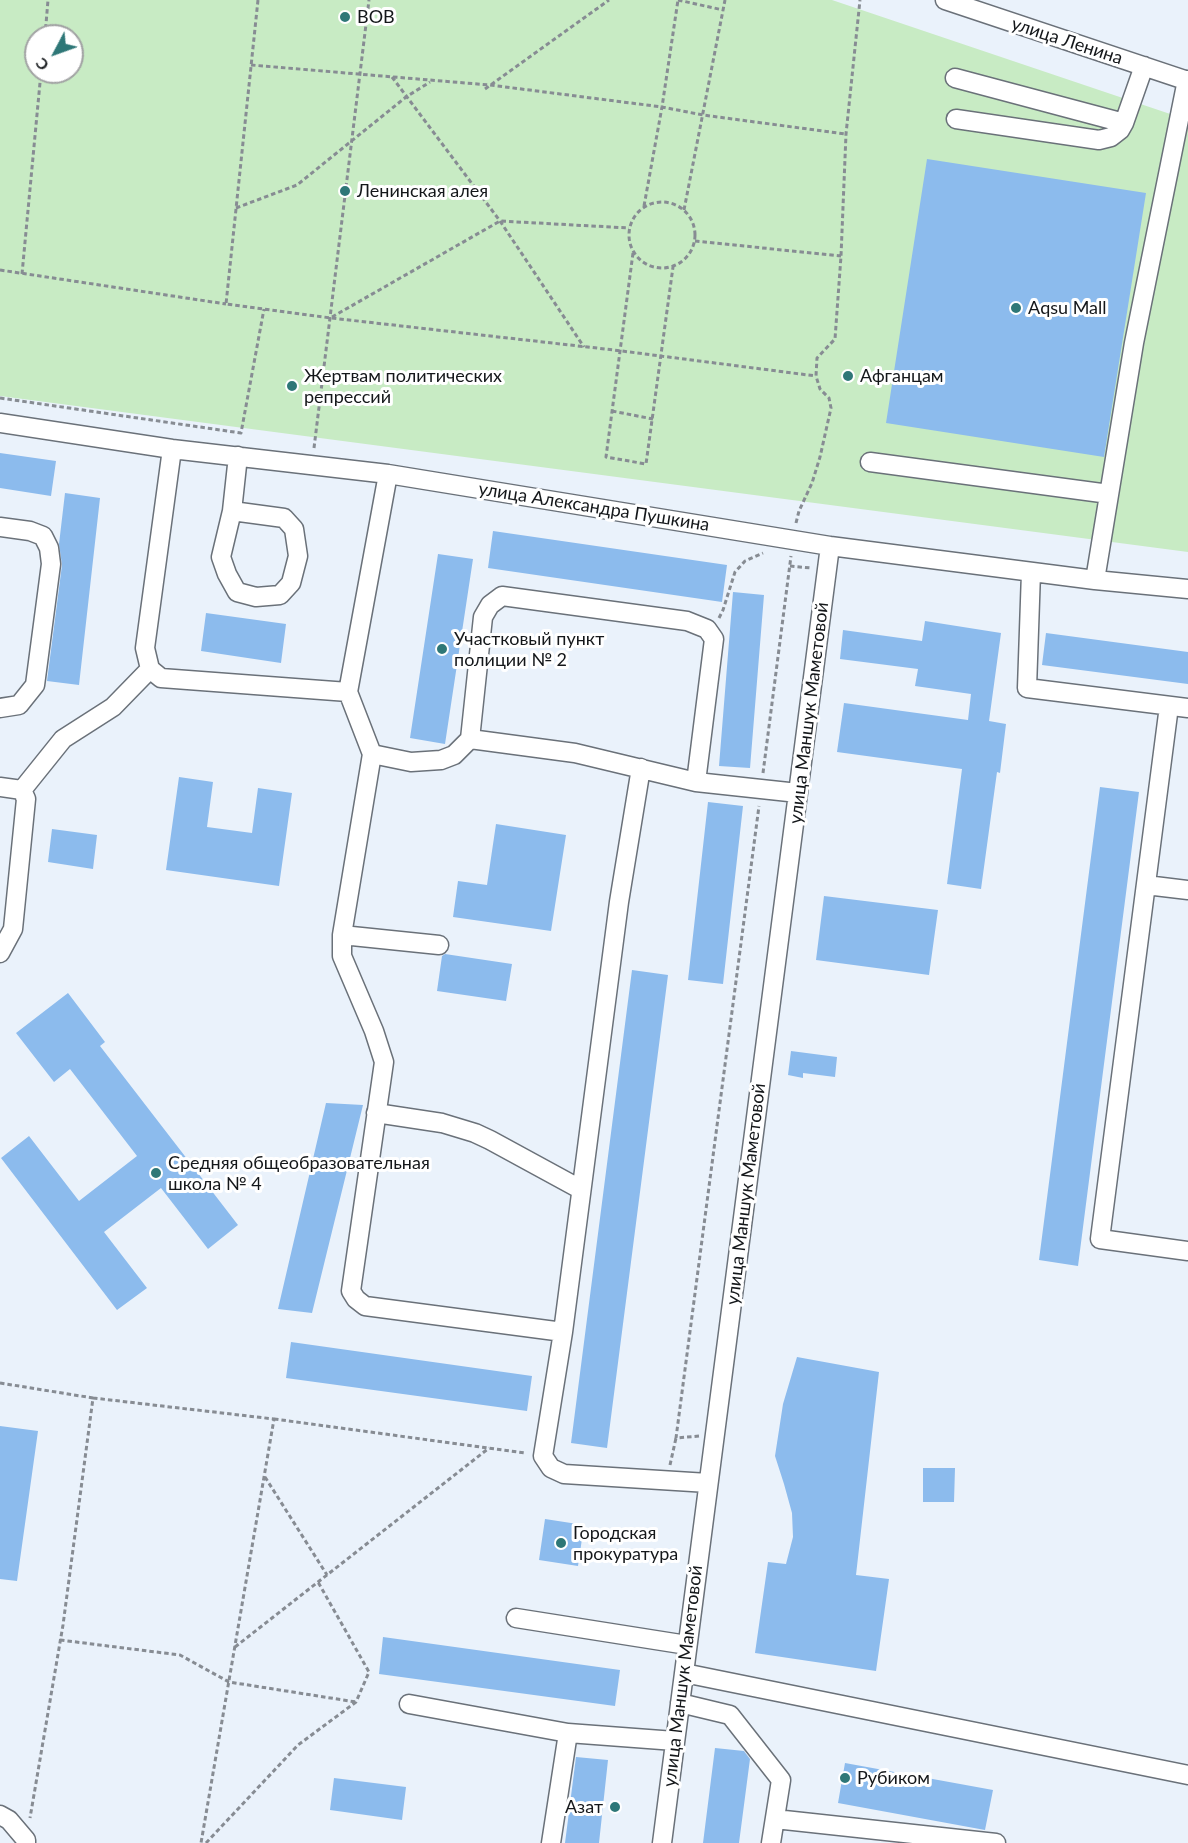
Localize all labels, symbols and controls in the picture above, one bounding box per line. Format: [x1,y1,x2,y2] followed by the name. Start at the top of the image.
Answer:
[357,6,395,28] place label: ВОВ
[338,10,352,24] marker: ВОВ
[1009,13,1125,69] street label: улица Ленина
[24,24,84,84] north arrow
[31,55,52,75] text: С
[357,180,488,202] place label: Ленинская алея
[338,184,352,198] marker: Ленинская алея
[1028,297,1107,319] place label: Аqsu Mall
[1009,301,1023,315] marker: Аqsu Mall
[304,365,502,407] place label: Жертвам политических репрессий
[860,365,944,387] place label: Афганцам
[841,369,855,383] marker: Афганцам
[285,379,299,393] marker: Жертвам политических репрессий
[477,478,711,536] street label: улица Александра Пушкина
[785,601,833,825] street label: улица Маншук Маметовой
[454,628,604,670] place label: Участковый пункт полиции № 2
[435,642,449,656] marker: Участковый пункт полиции № 2
[722,1082,770,1306] street label: улица Маншук Маметовой
[168,1152,430,1194] place label: Средняя общеобразовательная школа № 4
[149,1166,163,1180] marker: Средняя общеобразовательная школа № 4
[573,1522,678,1564] place label: Городская прокуратура
[554,1536,568,1550] marker: Городская прокуратура
[659,1564,707,1788] street label: улица Маншук Маметовой
[857,1767,930,1789] place label: Рубиком
[838,1771,852,1785] marker: Рубиком
[565,1796,603,1818] place label: Азат
[608,1800,622,1814] marker: Азат

